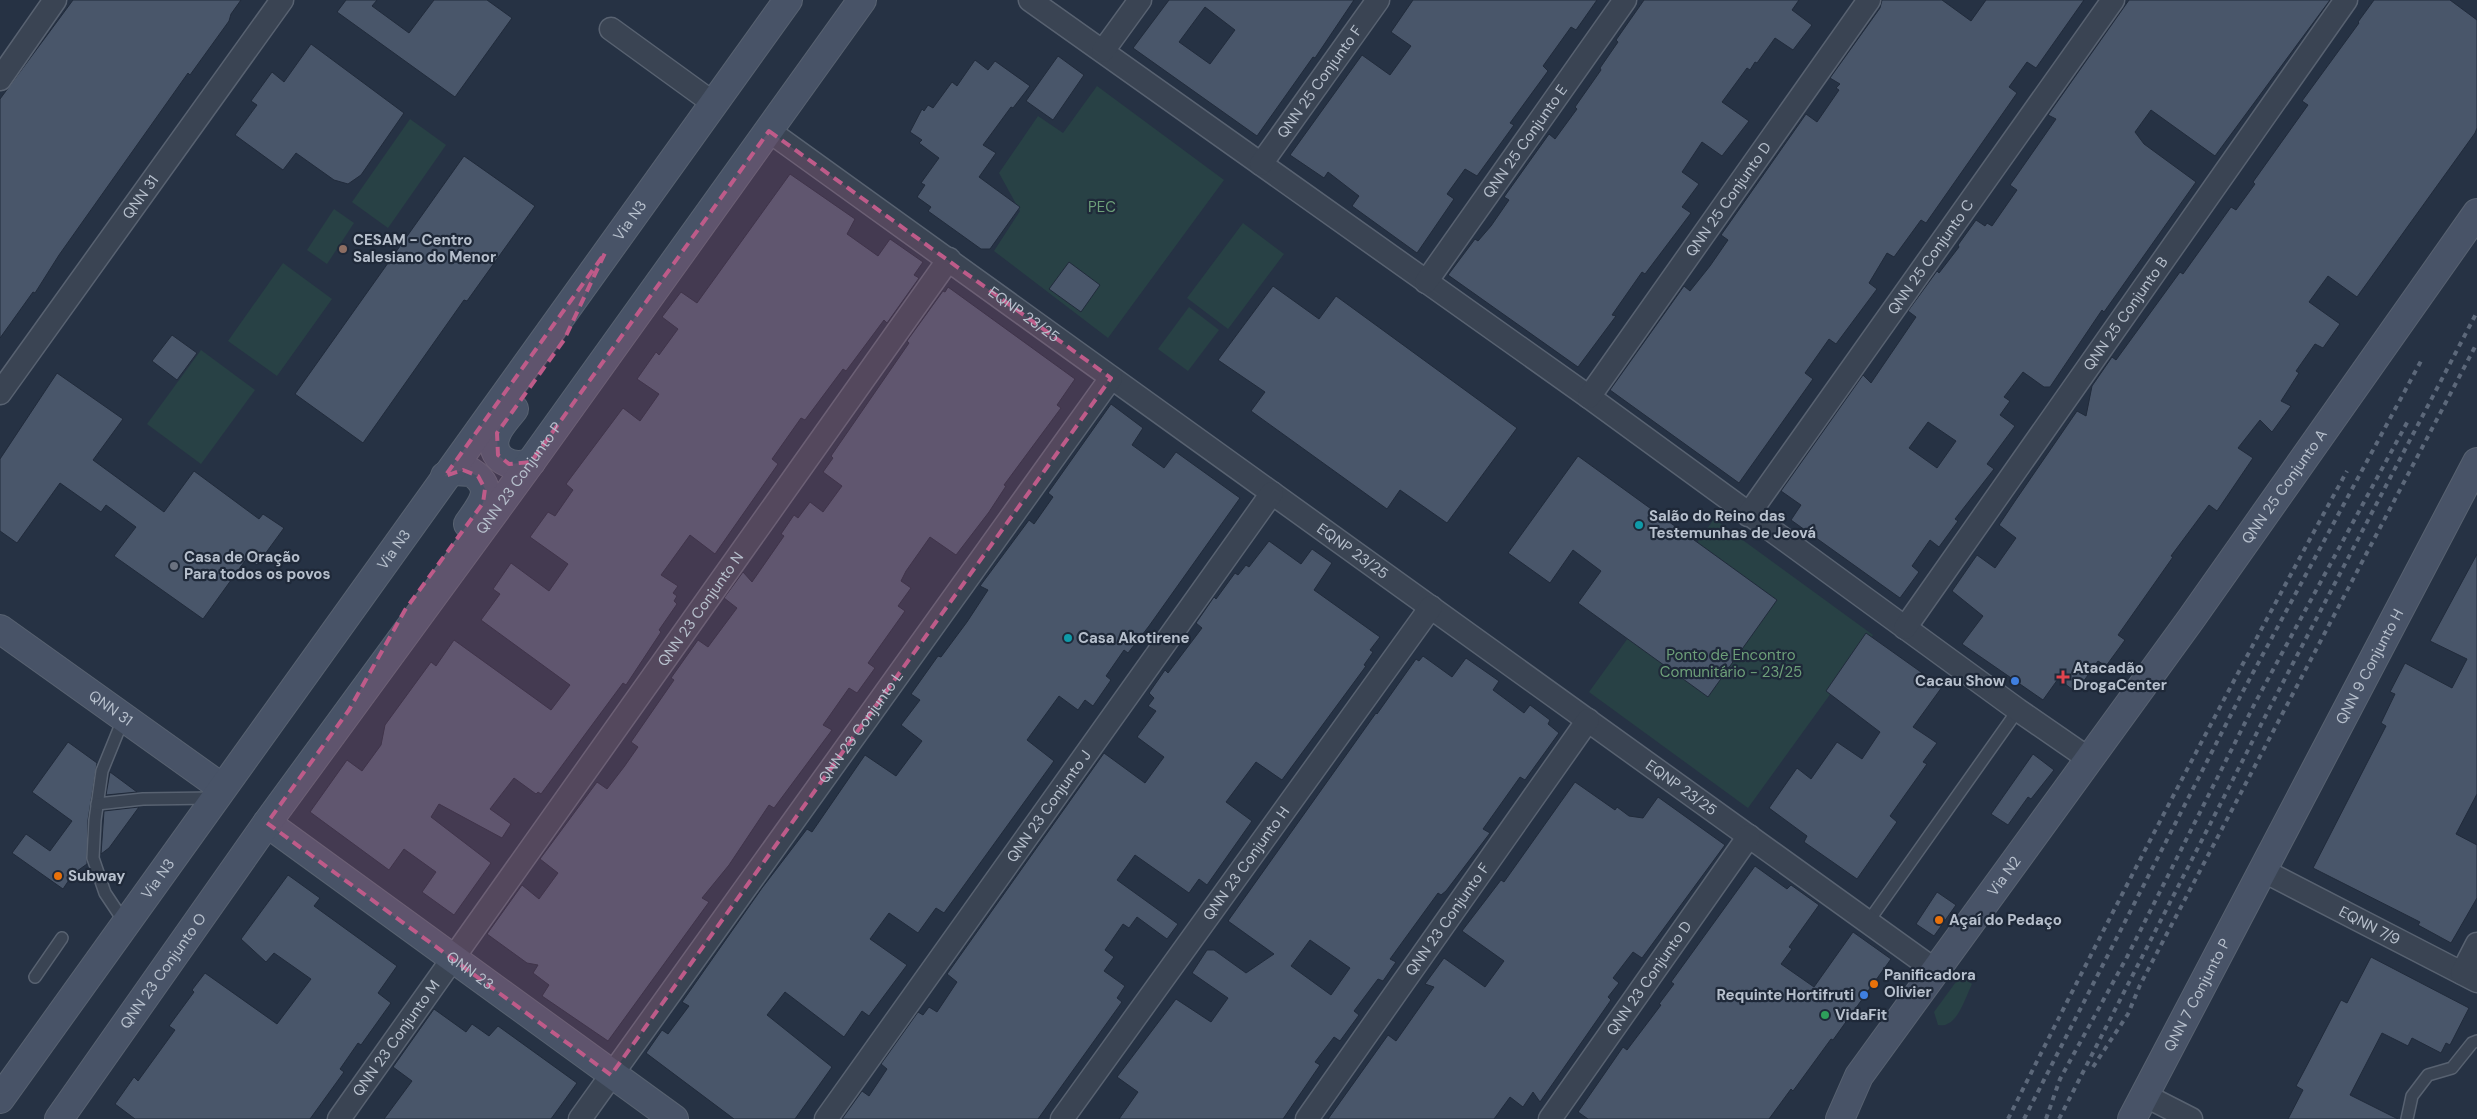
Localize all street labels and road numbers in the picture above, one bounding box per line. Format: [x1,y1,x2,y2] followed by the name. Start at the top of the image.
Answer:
[1273,21,1367,142] street label: QNN 25 Conjunto F
[1478,81,1572,202] street label: QNN 25 Conjunto E
[1681,138,1776,261] street label: QNN 25 Conjunto D
[118,171,163,223] street label: QNN 31
[1883,195,1979,319] street label: QNN 25 Conjunto C
[609,196,651,245] street label: Via N3
[2079,253,2173,375] street label: QNN 25 Conjunto B
[984,282,1064,347] street label: EQNP 23/25
[471,418,567,538] street label: QNN 23 Conjunto P
[2237,425,2332,548] street label: QNN 25 Conjunto A
[1313,518,1392,584] street label: EQNP 23/25
[373,525,415,574] street label: Via N3
[653,548,748,670] street label: QNN 23 Conjunto N
[2331,605,2408,728] street label: QNN 9 Conjunto H
[814,667,908,787] street label: QNN 23 Conjunto L
[85,686,137,731] street label: QNN 31
[1002,746,1096,866] street label: QNN 23 Conjunto J
[1641,755,1721,820] street label: EQNP 23/25
[1198,802,1294,924] street label: QNN 23 Conjunto H
[1983,852,2025,900] street label: Via N2
[137,855,179,903] street label: Via N3
[1401,859,1494,980] street label: QNN 23 Conjunto F
[2335,901,2404,950] street label: EQNN 7/9
[115,909,211,1033] street label: QNN 23 Conjunto O
[1602,917,1696,1040] street label: QNN 23 Conjunto D
[2159,935,2235,1055] street label: QNN 7 Conjunto P
[442,947,498,995] street label: QNN 23
[348,976,444,1100] street label: QNN 23 Conjunto M

